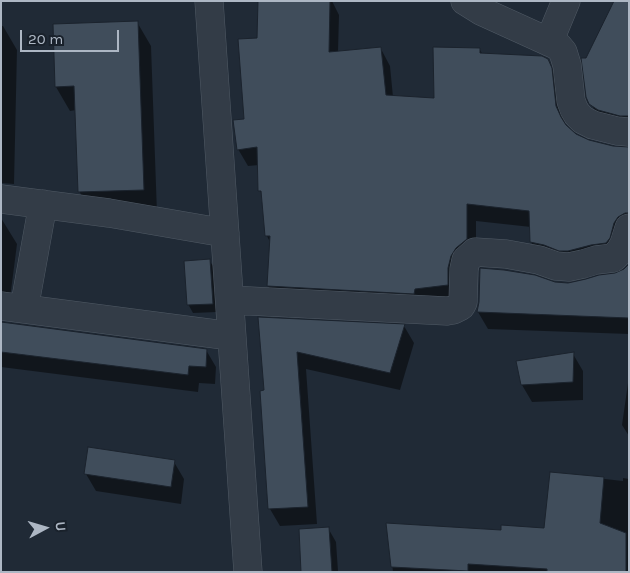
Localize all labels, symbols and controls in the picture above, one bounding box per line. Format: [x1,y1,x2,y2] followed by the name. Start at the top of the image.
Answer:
[22,20,121,52] scale bar
[28,30,63,48] text: 20 m
[20,503,70,553] north arrow
[51,521,69,532] text: U

